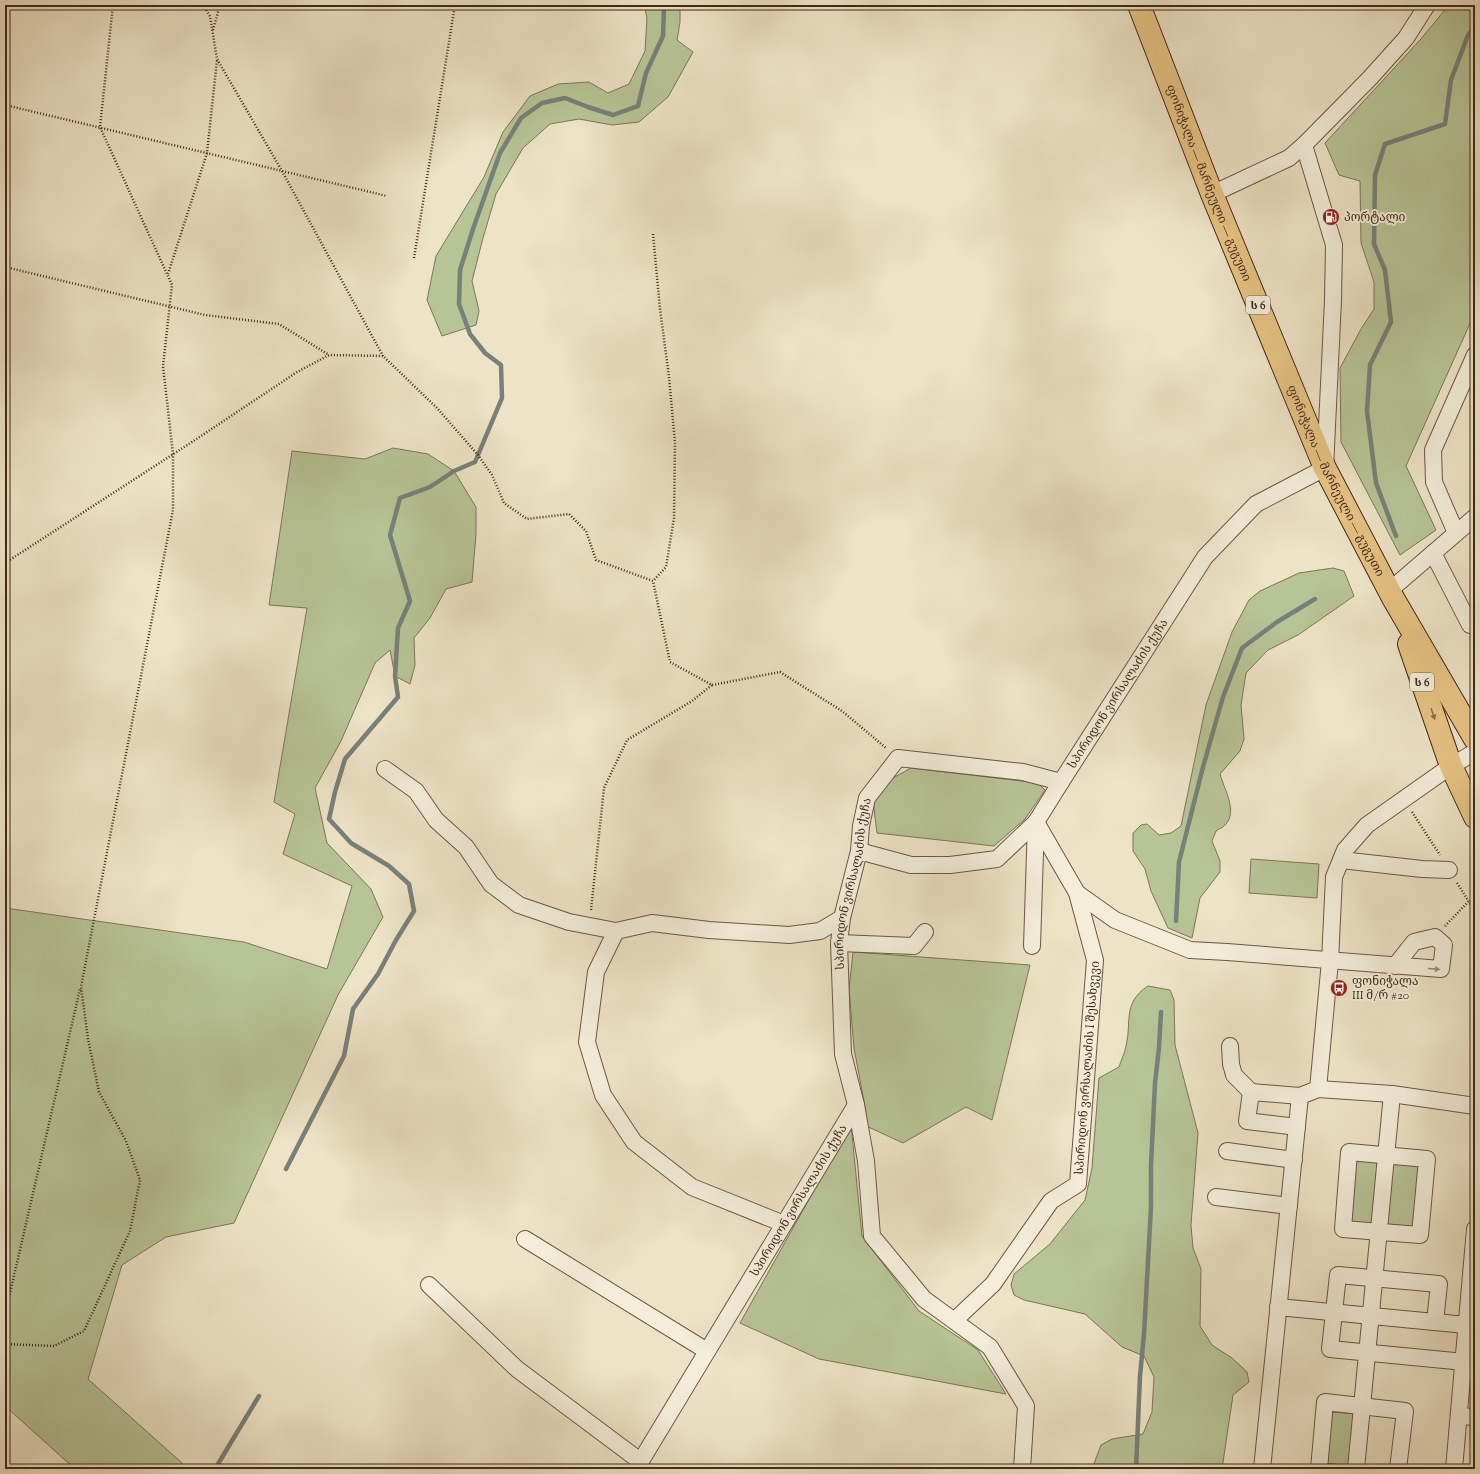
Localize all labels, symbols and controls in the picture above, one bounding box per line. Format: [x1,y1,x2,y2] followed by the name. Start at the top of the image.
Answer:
[1161,82,1255,285] street label: ფონიჭალა — მარნეული — გუგუთი
[1321,207,1341,227] fuel station icon: პორტალი
[1344,209,1406,227] place label: პორტალი
[1246,296,1270,314] road number: ს 6
[1282,382,1388,580] street label: ფონიჭალა — მარნეული — გუგუთი
[1064,616,1173,773] street label: სპირიდონ ვირსალაძის ქუჩა
[1410,673,1434,691] road number: ს 6
[1430,708,1436,720] one-way arrow
[831,796,877,970] street label: სპირიდონ ვირსალაძის ქუჩა
[1071,960,1105,1176] street label: სპირიდონ ვირსალაძის I შესახვევი
[1428,965,1440,972] one-way arrow
[1352,973,1418,1005] place label: ფონიჭალა III მ/რ #20
[1329,978,1349,998] bus stop icon: ფონიჭალა III მ/რ #20
[746,1121,852,1280] street label: სპირიდონ ვირსალაძის ქუჩა

